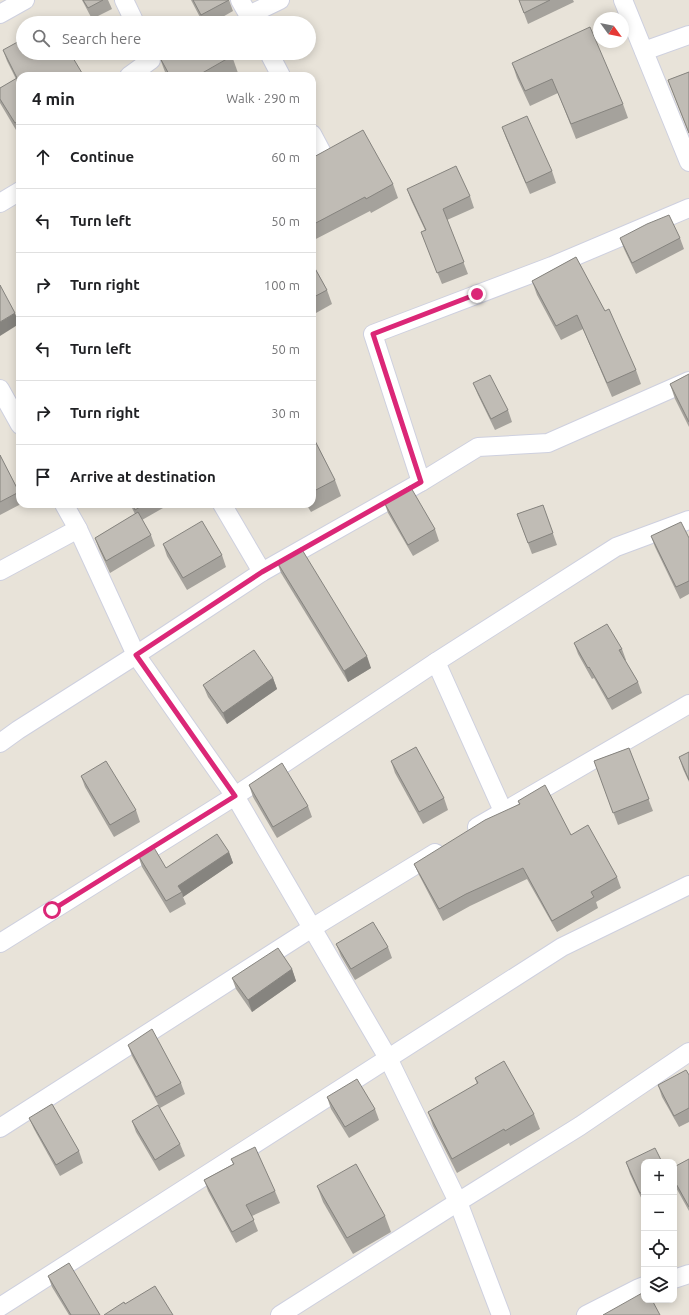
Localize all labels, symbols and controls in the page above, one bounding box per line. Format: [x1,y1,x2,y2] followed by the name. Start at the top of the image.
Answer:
[593,12,629,48] north arrow
[16,16,316,60] search box
[30,27,52,49] icon: search
[62,30,141,47] text: Search here
[32,89,75,108] text: 4 min
[226,91,300,105] text: Walk · 290 m
[32,146,54,168] icon: ahead
[70,148,134,165] text: Continue
[271,150,300,164] text: 60 m
[32,210,54,232] icon: left
[70,212,131,229] text: Turn left
[271,214,300,228] text: 50 m
[32,274,54,296] icon: right
[70,276,140,293] text: Turn right
[264,278,300,292] text: 100 m
[468,285,486,303] route end
[32,338,54,360] icon: left
[70,340,131,357] text: Turn left
[271,342,300,356] text: 50 m
[32,402,54,424] icon: right
[70,404,140,421] text: Turn right
[271,406,300,420] text: 30 m
[32,466,54,488] icon: arrive
[70,468,216,485] text: Arrive at destination
[43,901,61,919] route start
[641,1159,677,1303] map controls
[641,1159,677,1195] button: +
[641,1195,677,1231] button: −
[641,1231,677,1267] button: locate
[641,1267,677,1303] button: layers

